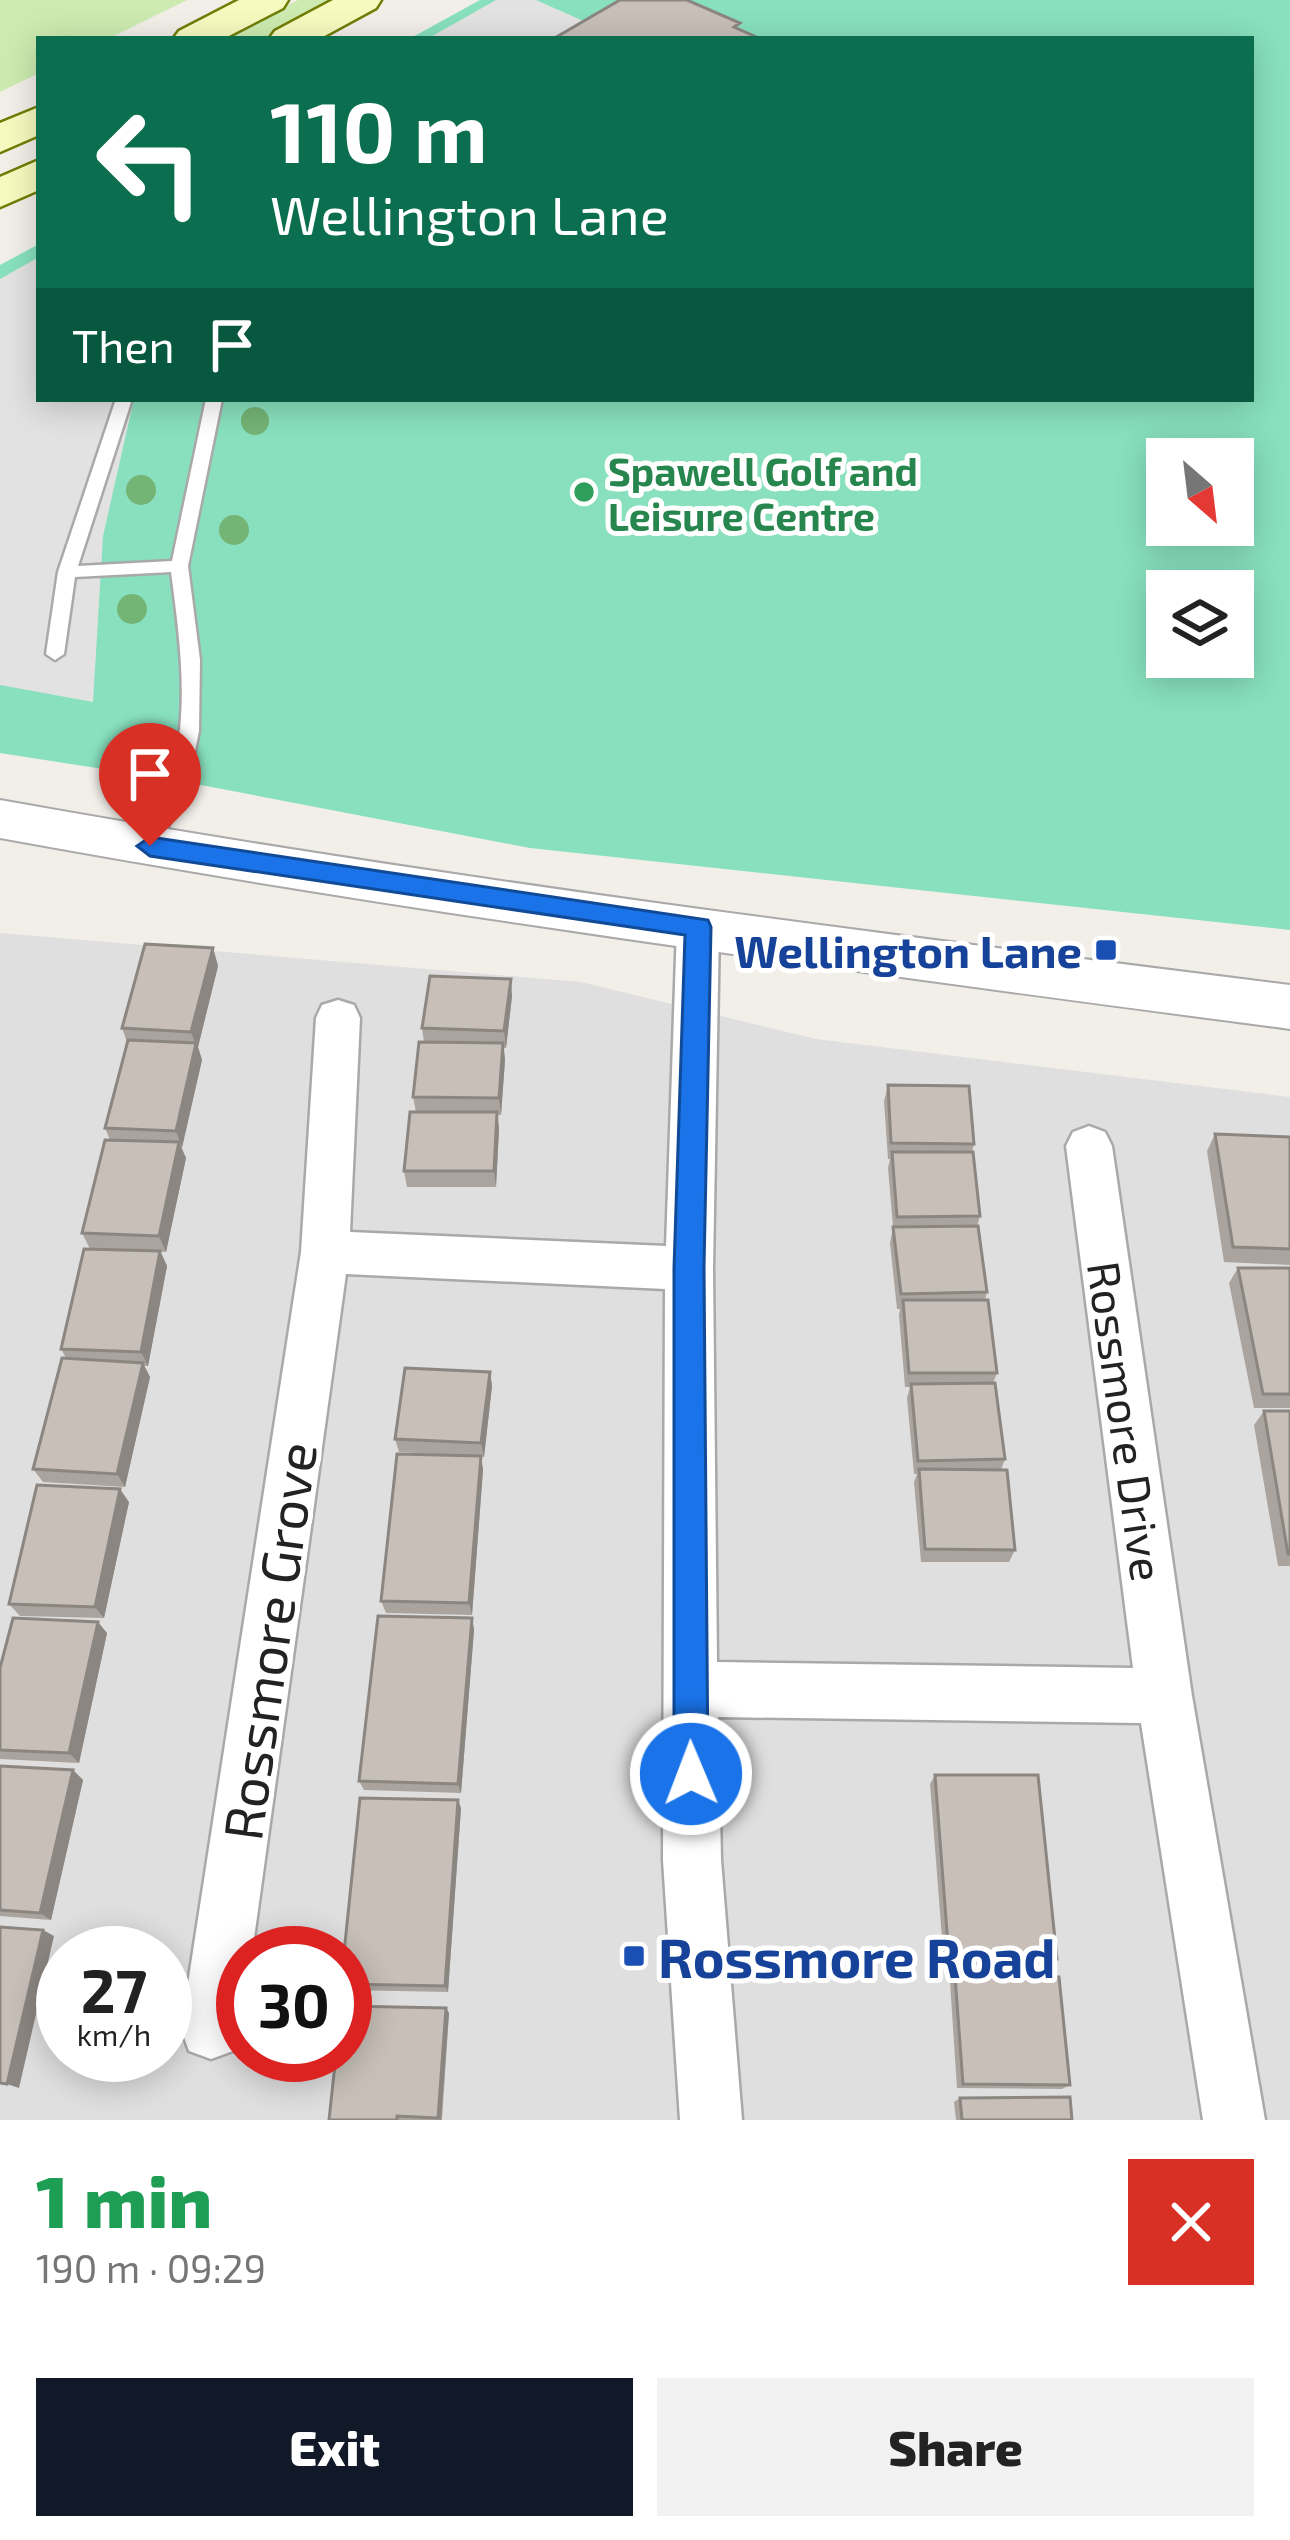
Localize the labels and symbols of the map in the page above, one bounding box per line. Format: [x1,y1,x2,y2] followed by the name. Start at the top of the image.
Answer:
[1146,438,1254,546] north arrow
[608,447,918,539] place label: Spawell Golf and Leisure Centre
[571,479,597,505] marker: Spawell Golf and Leisure Centre
[99,723,201,846] pin
[734,923,1082,977] place label: Wellington Lane
[1093,937,1119,963] marker: Wellington Lane
[1078,1258,1176,1584] street label: Rossmore Drive
[208,1438,328,1844] street label: Rossmore Grove
[628,1711,754,1837] position arrow
[658,1924,1056,1989] place label: Rossmore Road
[216,1926,372,2082] speed limit sign: 30
[621,1943,647,1969] marker: Rossmore Road

